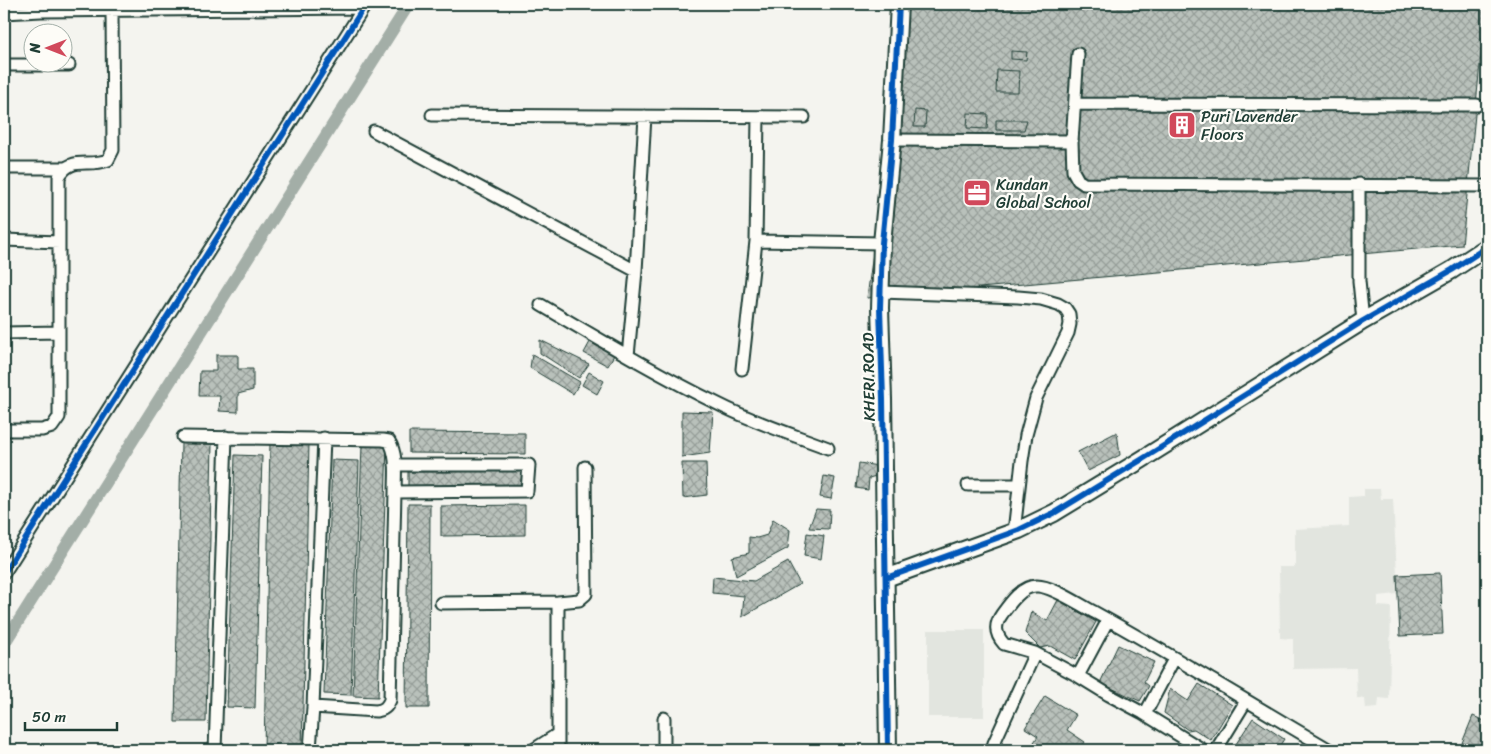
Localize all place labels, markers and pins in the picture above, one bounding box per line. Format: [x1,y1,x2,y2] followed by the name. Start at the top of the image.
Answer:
[1201,102,1299,149] place label: Puri Lavender Floors
[1167,110,1197,140] building icon: Puri Lavender Floors
[996,170,1091,217] place label: Kundan Global School
[962,178,992,208] office icon: Kundan Global School

